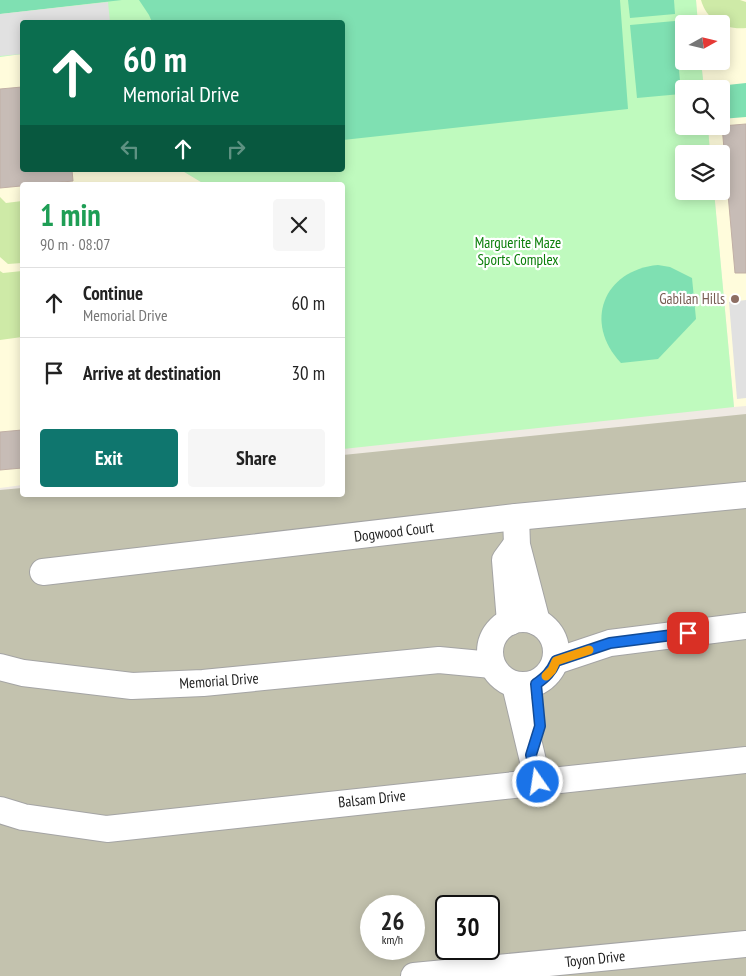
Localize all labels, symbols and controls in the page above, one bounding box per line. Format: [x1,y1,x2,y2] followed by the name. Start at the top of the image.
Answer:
[675,15,730,70] north arrow
[675,15,730,200] map controls
[123,36,187,82] text: 60 m
[40,40,105,105] icon: ahead
[123,80,239,108] text: Memorial Drive
[675,80,730,135] button: search
[116,135,144,163] icon: left
[169,135,197,163] icon: ahead
[222,135,250,163] icon: right
[675,145,730,200] button: layers
[40,195,101,234] text: 1 min
[273,199,325,251] button: close
[475,233,561,269] park label: Marguerite Maze Sports Complex
[40,234,111,254] text: 90 m · 08:07
[83,281,143,305] text: Continue
[40,289,68,317] icon: ahead
[659,289,725,308] place label: Gabilan Hills
[292,291,325,315] text: 60 m
[729,293,741,305] marker: Gabilan Hills
[83,305,168,325] text: Memorial Drive
[40,359,68,387] icon: arrive
[83,361,221,385] text: Arrive at destination
[292,361,325,385] text: 30 m
[40,429,178,487] button: Exit
[188,429,325,487] button: Share
[353,517,435,546] street label: Dogwood Court
[667,612,709,654] pin
[674,619,702,647] icon: arrive
[179,668,259,693] street label: Memorial Drive
[511,755,563,807] position arrow
[337,786,407,811] street label: Balsam Drive
[435,895,500,960] speed limit sign: 30
[381,905,404,937] text: 26
[382,932,403,947] text: km/h
[564,946,626,971] street label: Toyon Drive

